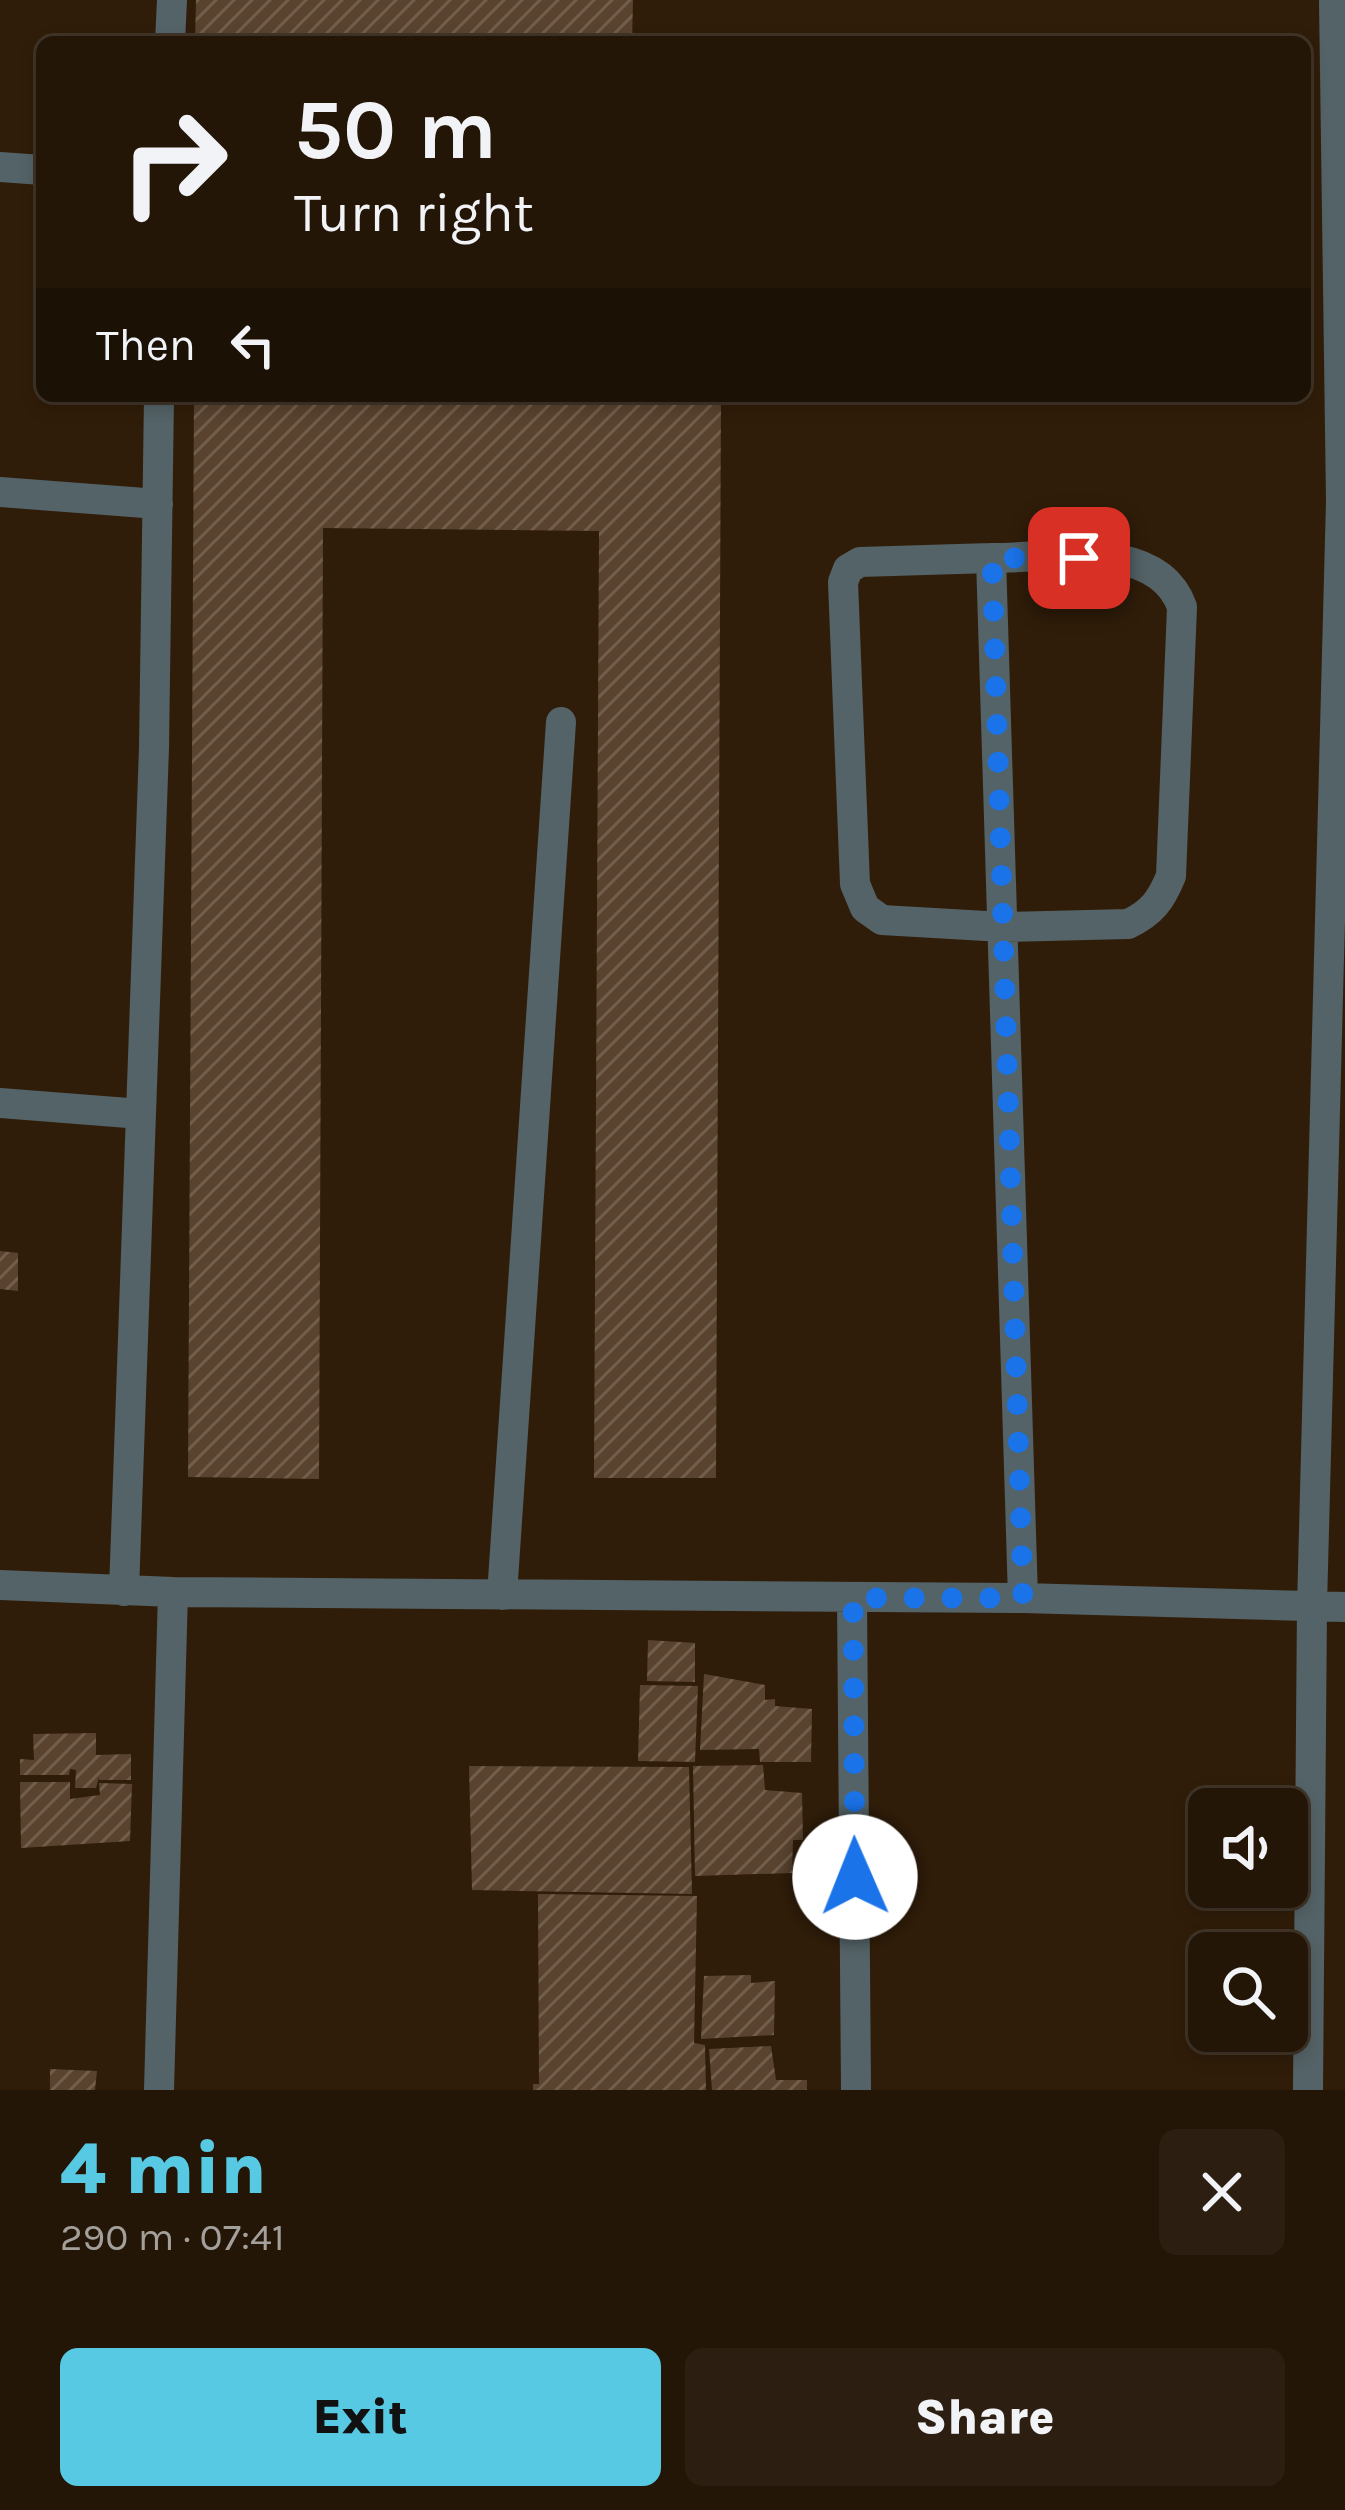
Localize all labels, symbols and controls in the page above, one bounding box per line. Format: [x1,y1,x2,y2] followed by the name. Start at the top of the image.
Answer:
[294,81,497,179] text: 50 m
[96,84,252,240] icon: right
[294,181,534,245] text: Turn right
[220,312,286,378] icon: left
[96,319,196,371] text: Then
[1028,507,1130,609] pin
[1046,525,1112,591] icon: arrive
[1188,1788,1308,2052] map controls
[1188,1788,1308,1908] button: sound
[792,1814,918,1940] position arrow
[1188,1932,1308,2052] button: search
[60,2127,267,2211] text: 4 min
[1159,2129,1285,2255] button: close
[60,2214,285,2260] text: 290 m · 07:41
[60,2348,661,2486] button: Exit
[685,2348,1285,2486] button: Share

